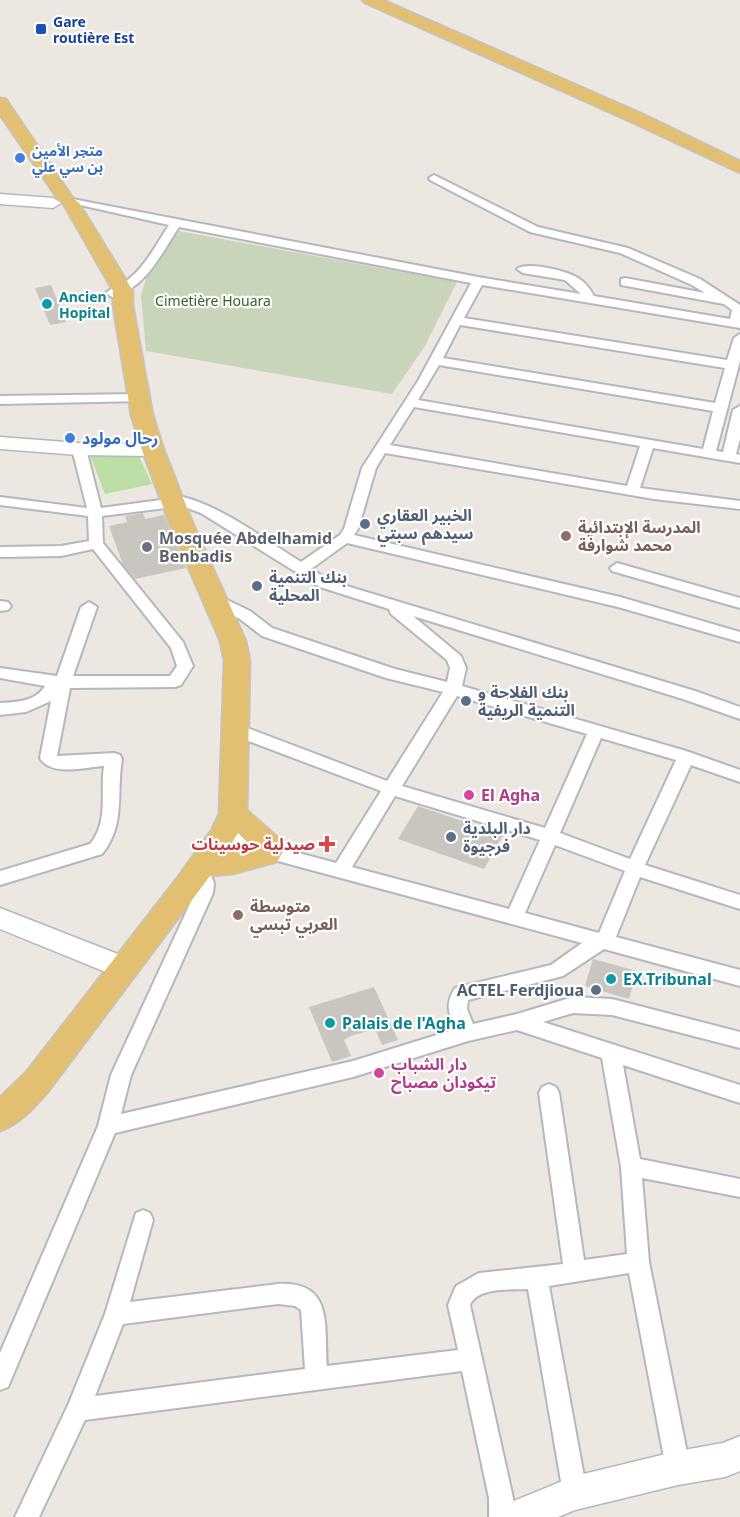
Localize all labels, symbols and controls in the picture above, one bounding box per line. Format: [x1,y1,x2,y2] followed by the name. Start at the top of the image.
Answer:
[53,12,134,47] place label: Gare routière Est
[34,22,48,36] marker: Gare routière Est
[32,141,103,178] place label: متجر الأمين بن سي علي
[13,151,27,165] marker: متجر الأمين بن سي علي
[59,287,110,322] place label: Ancien Hopital
[155,291,271,310] park label: Cimetière Houara
[40,297,54,311] marker: Ancien Hopital
[82,427,158,449] place label: رحال مولود
[63,431,77,445] marker: رحال مولود
[377,504,474,547] place label: الخبير العقاري سيدهم سبتي
[578,516,701,556] place label: المدرسة الإبتدائية محمد شوارفة
[358,517,372,531] marker: الخبير العقاري سيدهم سبتي
[159,527,332,567] place label: Mosquée Abdelhamid Benbadis
[559,529,573,543] marker: المدرسة الإبتدائية محمد شوارفة
[140,540,154,554] marker: Mosquée Abdelhamid Benbadis
[269,566,347,606] place label: بنك التنمية المحلية
[250,579,264,593] marker: بنك التنمية المحلية
[478,681,575,721] place label: بنك الفلاحة و التنمية الريفية
[459,694,473,708] marker: بنك الفلاحة و التنمية الريفية
[481,784,540,806] place label: El Agha
[462,788,476,802] marker: El Agha
[463,817,531,857] place label: دار البلدية فرجيوة
[444,830,458,844] marker: دار البلدية فرجيوة
[192,833,315,855] place label: صيدلية حوسينات
[320,837,334,851] marker: صيدلية حوسينات
[250,895,338,938] place label: متوسطة العربي تبسي
[231,908,245,922] marker: متوسطة العربي تبسي
[623,968,712,990] place label: EX.Tribunal
[604,972,618,986] marker: EX.Tribunal
[457,979,584,1001] place label: ACTEL Ferdjioua
[589,983,603,997] marker: ACTEL Ferdjioua
[342,1012,466,1034] place label: Palais de l'Agha
[323,1016,337,1030] marker: Palais de l'Agha
[391,1053,496,1094] place label: دار الشباب تيكودان مصباح
[372,1066,386,1080] marker: دار الشباب تيكودان مصباح

